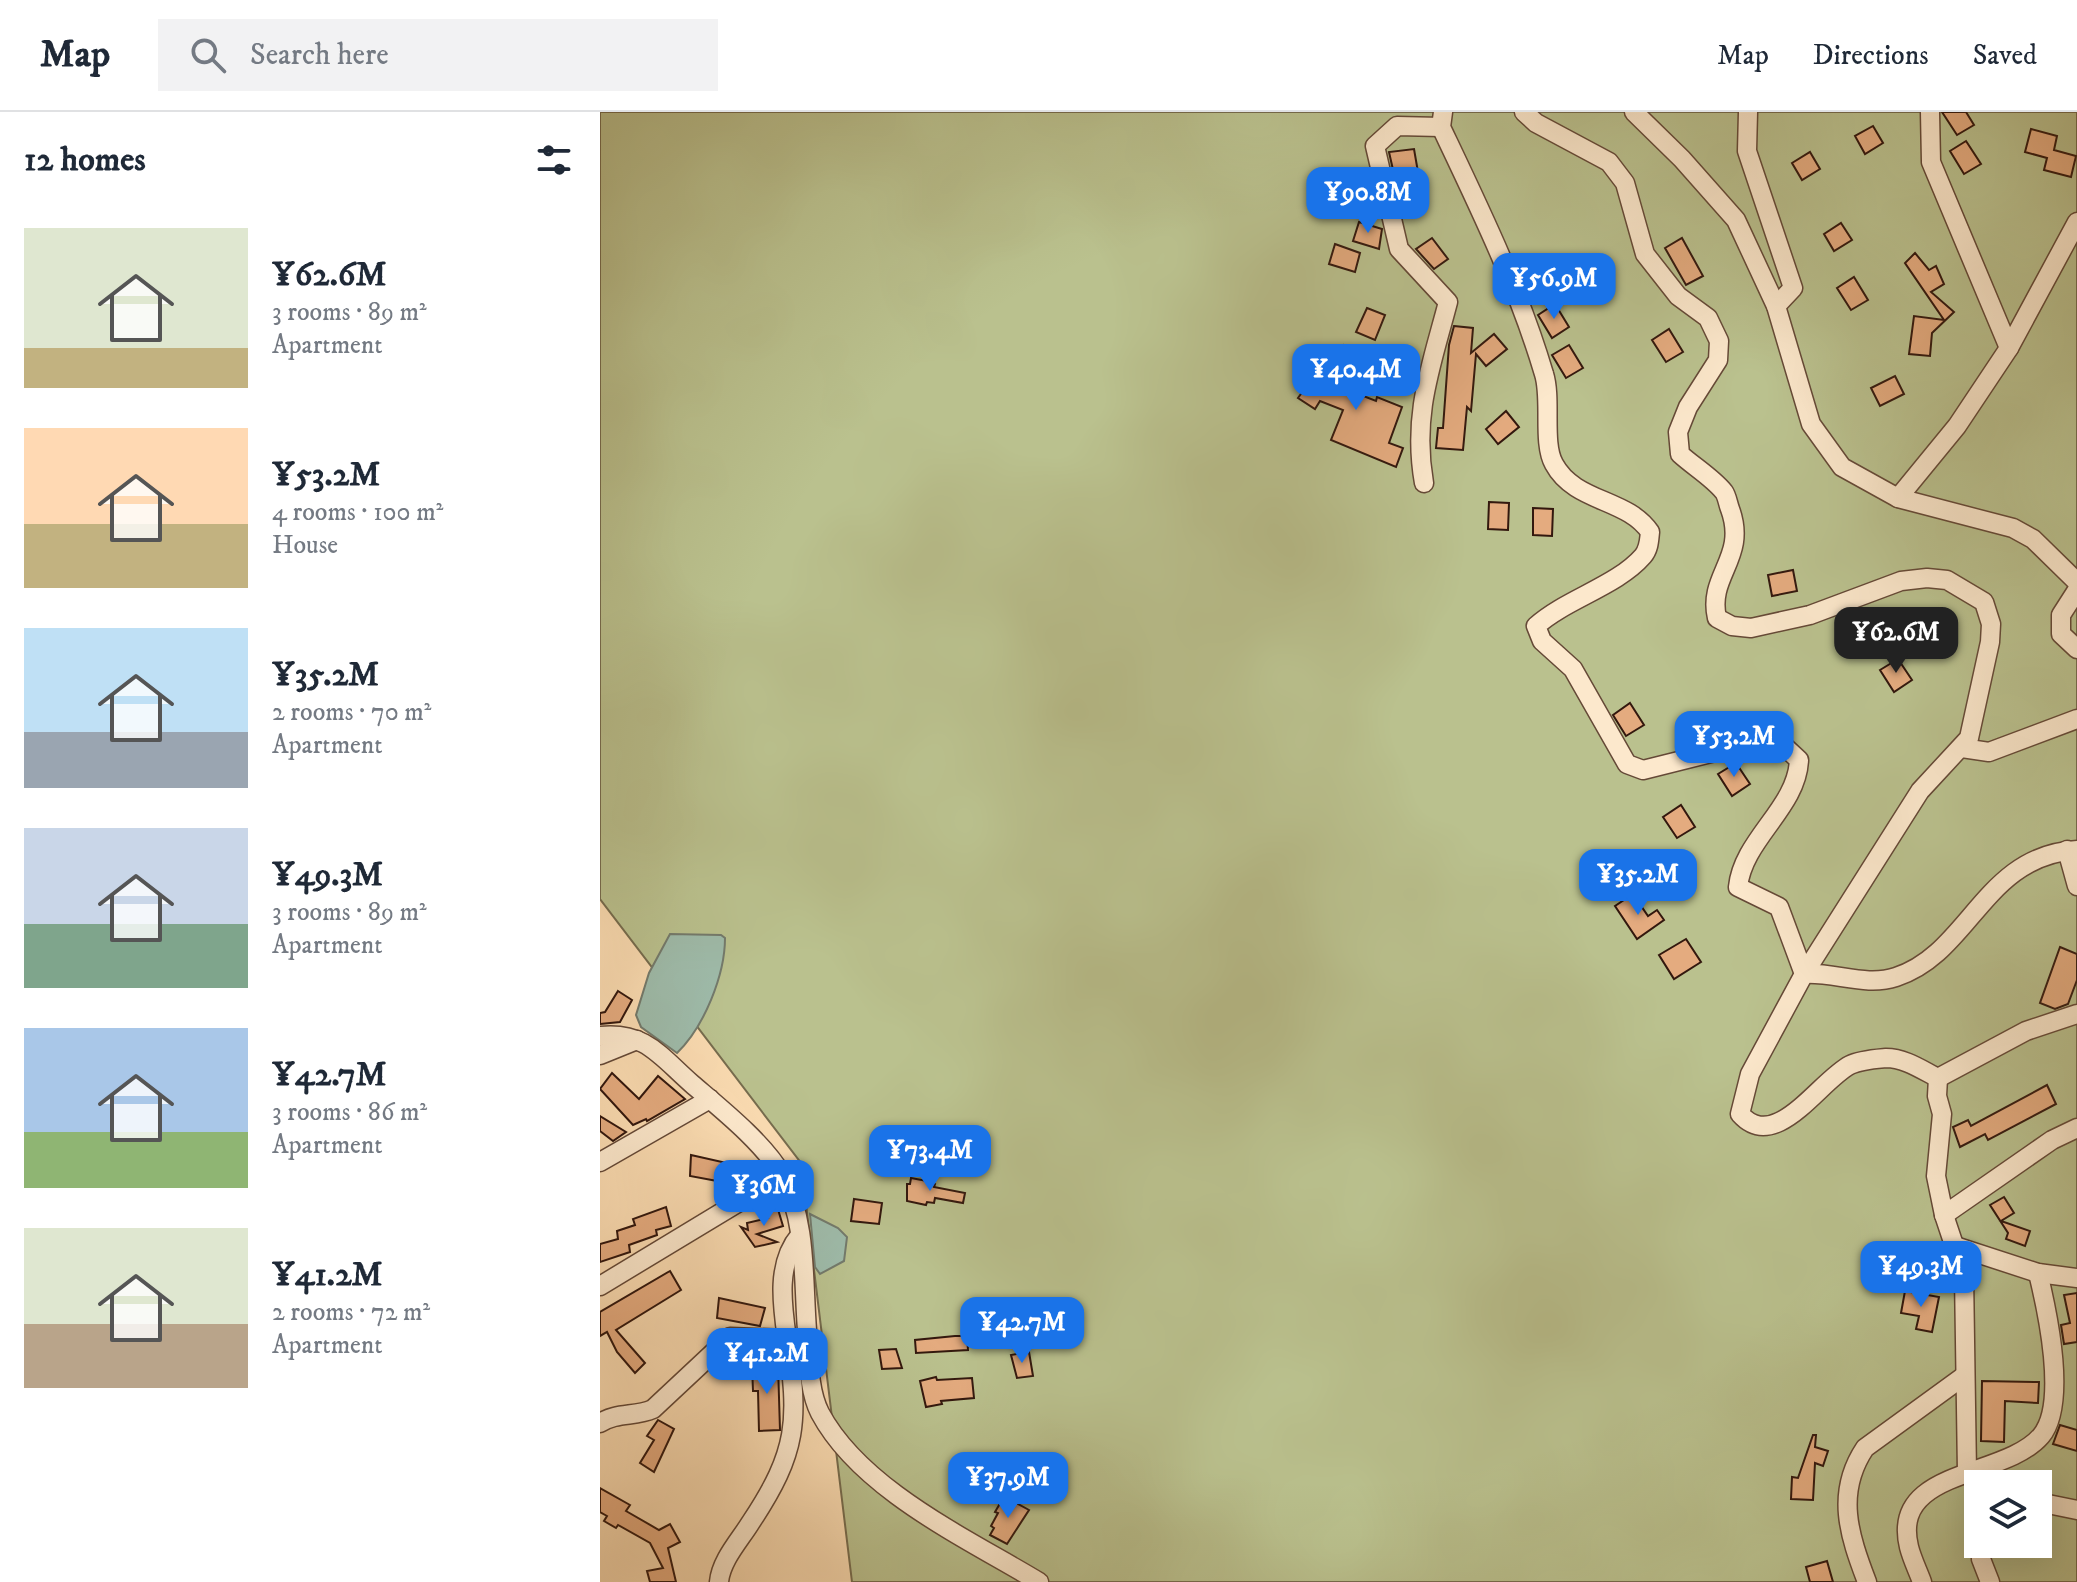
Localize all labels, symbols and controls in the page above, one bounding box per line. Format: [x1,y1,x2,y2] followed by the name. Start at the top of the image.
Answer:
[158,19,718,91] search box
[40,31,110,79] text: Map
[186,33,230,77] icon: search
[250,37,389,74] text: Search here
[1717,38,1769,73] text: Map
[1813,38,1929,73] text: Directions
[1973,38,2037,73] text: Saved
[532,138,576,182] icon: filters
[24,139,146,181] text: 12 homes
[1303,167,1433,235] pin: ¥90.8M
[1324,176,1412,209] text: ¥90.8M
[1489,253,1619,321] pin: ¥56.9M
[272,254,387,296] text: ¥62.6M
[88,260,184,356] icon: home
[1511,262,1597,295] text: ¥56.9M
[272,296,427,329] text: 3 rooms · 89 m²
[272,329,383,362] text: Apartment
[1291,344,1421,412] pin: ¥40.4M
[1310,353,1402,386] text: ¥40.4M
[272,454,380,496] text: ¥53.2M
[88,460,184,556] icon: home
[272,496,443,529] text: 4 rooms · 100 m²
[272,529,338,562] text: House
[1831,607,1961,675] pin: ¥62.6M
[1852,616,1940,649] text: ¥62.6M
[272,654,379,696] text: ¥35.2M
[88,660,184,756] icon: home
[272,696,431,729] text: 2 rooms · 70 m²
[1669,711,1799,779] pin: ¥53.2M
[1693,720,1775,753] text: ¥53.2M
[272,729,383,762] text: Apartment
[1573,849,1703,917] pin: ¥35.2M
[272,854,383,896] text: ¥49.3M
[1597,858,1679,891] text: ¥35.2M
[88,860,184,956] icon: home
[272,896,427,929] text: 3 rooms · 89 m²
[272,929,383,962] text: Apartment
[272,1054,387,1096] text: ¥42.7M
[88,1060,184,1156] icon: home
[272,1096,427,1129] text: 3 rooms · 86 m²
[865,1125,995,1193] pin: ¥73.4M
[272,1129,383,1162] text: Apartment
[887,1134,973,1167] text: ¥73.4M
[717,1160,811,1228] pin: ¥36M
[732,1169,796,1202] text: ¥36M
[1856,1241,1986,1309] pin: ¥49.3M
[1878,1250,1964,1283] text: ¥49.3M
[272,1254,383,1296] text: ¥41.2M
[88,1260,184,1356] icon: home
[272,1296,430,1329] text: 2 rooms · 72 m²
[957,1297,1087,1365] pin: ¥42.7M
[978,1306,1066,1339] text: ¥42.7M
[702,1328,832,1396] pin: ¥41.2M
[272,1329,383,1362] text: Apartment
[725,1337,809,1370] text: ¥41.2M
[943,1452,1073,1520] pin: ¥37.9M
[966,1461,1050,1494] text: ¥37.9M
[1964,1470,2052,1558] map controls
[1964,1470,2052,1558] button: layers

